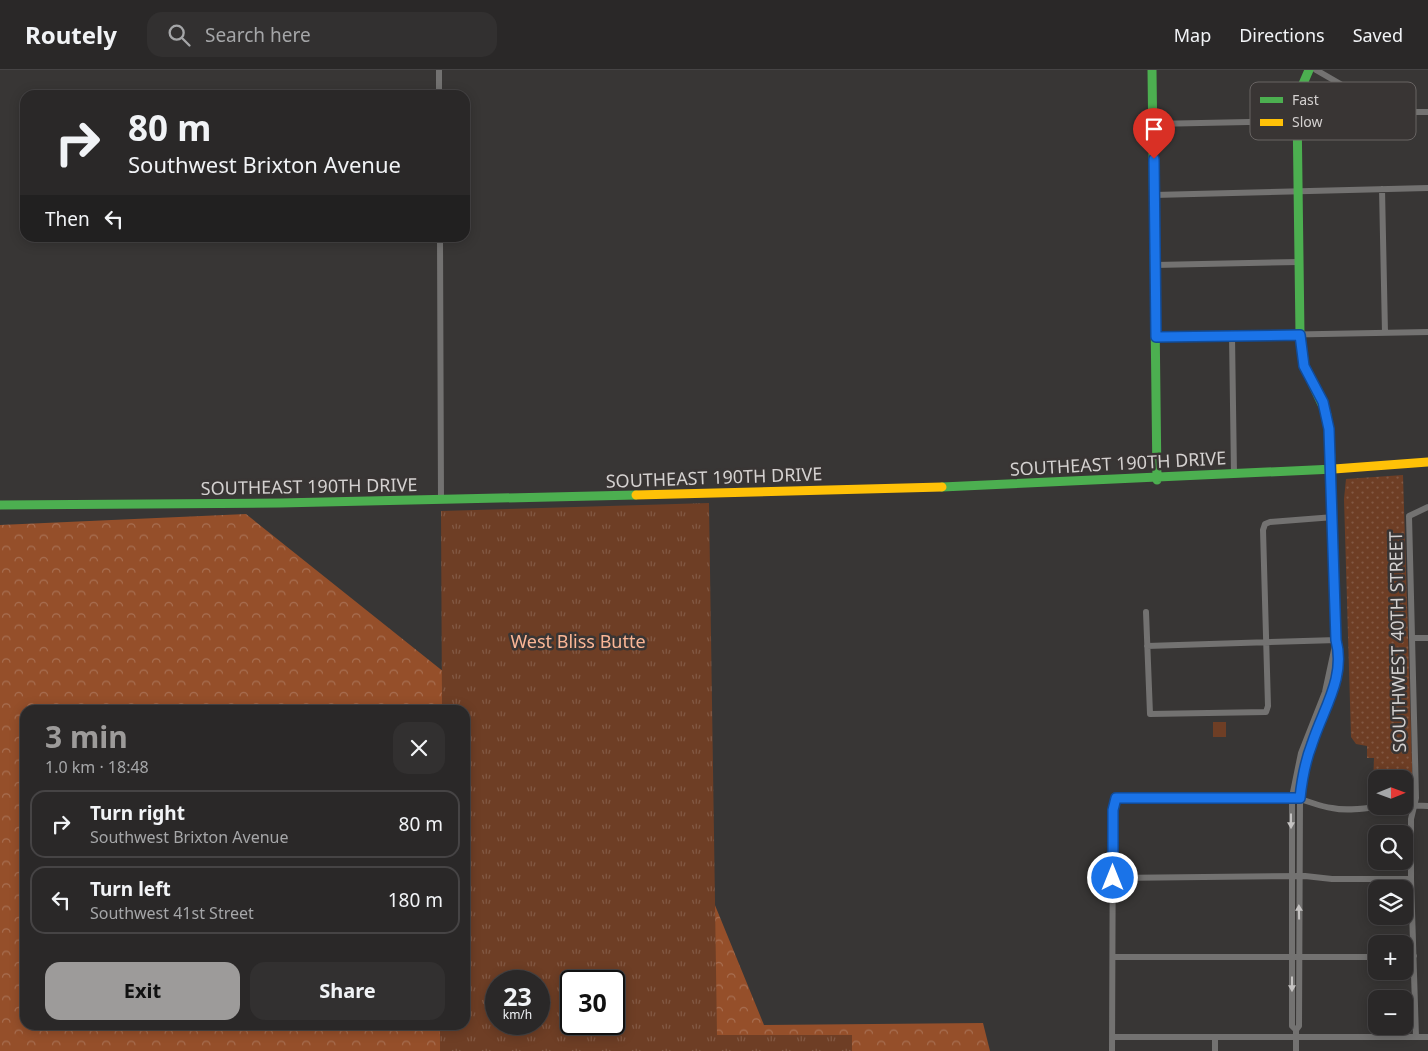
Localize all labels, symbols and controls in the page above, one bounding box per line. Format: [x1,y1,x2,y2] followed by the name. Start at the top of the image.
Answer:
[147,12,497,57] search box
[25,18,117,51] text: Routely
[165,21,193,49] icon: search
[205,22,311,48] text: Search here
[1174,23,1211,47] text: Map
[1239,23,1325,47] text: Directions
[1353,23,1403,47] text: Saved
[1250,82,1416,140] legend
[1292,90,1319,109] text: Fast
[128,104,211,151] text: 80 m
[1133,108,1175,159] pin
[45,110,110,175] icon: right
[1292,112,1323,131] text: Slow
[1140,115,1168,143] icon: arrive
[128,149,401,179] text: Southwest Brixton Avenue
[100,205,128,233] icon: left
[45,206,90,232] text: Then
[1009,445,1227,481] street label: SOUTHEAST 190TH DRIVE
[605,461,823,493] street label: SOUTHEAST 190TH DRIVE
[200,472,418,500] street label: SOUTHEAST 190TH DRIVE
[1383,531,1411,753] street label: SOUTHWEST 40TH STREET
[510,629,646,653] park label: West Bliss Butte
[45,716,128,757] text: 3 min
[393,722,445,774] button: close
[45,756,149,778] text: 1.0 km · 18:48
[1368,770,1412,815] north arrow
[1368,770,1413,1035] map controls
[90,800,185,826] text: Turn right
[47,810,75,838] icon: right
[399,811,443,837] text: 80 m
[1287,814,1295,830] one-way arrow
[1368,825,1413,870] button: search
[90,826,289,848] text: Southwest Brixton Avenue
[1086,851,1138,903] position arrow
[90,876,171,902] text: Turn left
[1368,880,1413,925] button: layers
[47,886,75,914] icon: left
[388,887,443,913] text: 180 m
[90,902,254,924] text: Southwest 41st Street
[1295,904,1303,920] one-way arrow
[1368,935,1413,980] button: +
[45,962,240,1020] button: Exit
[250,962,445,1020] button: Share
[560,970,625,1035] speed limit sign: 30
[1288,976,1296,992] one-way arrow
[503,979,532,1013] text: 23
[1368,990,1413,1035] button: −
[503,1006,532,1023] text: km/h

